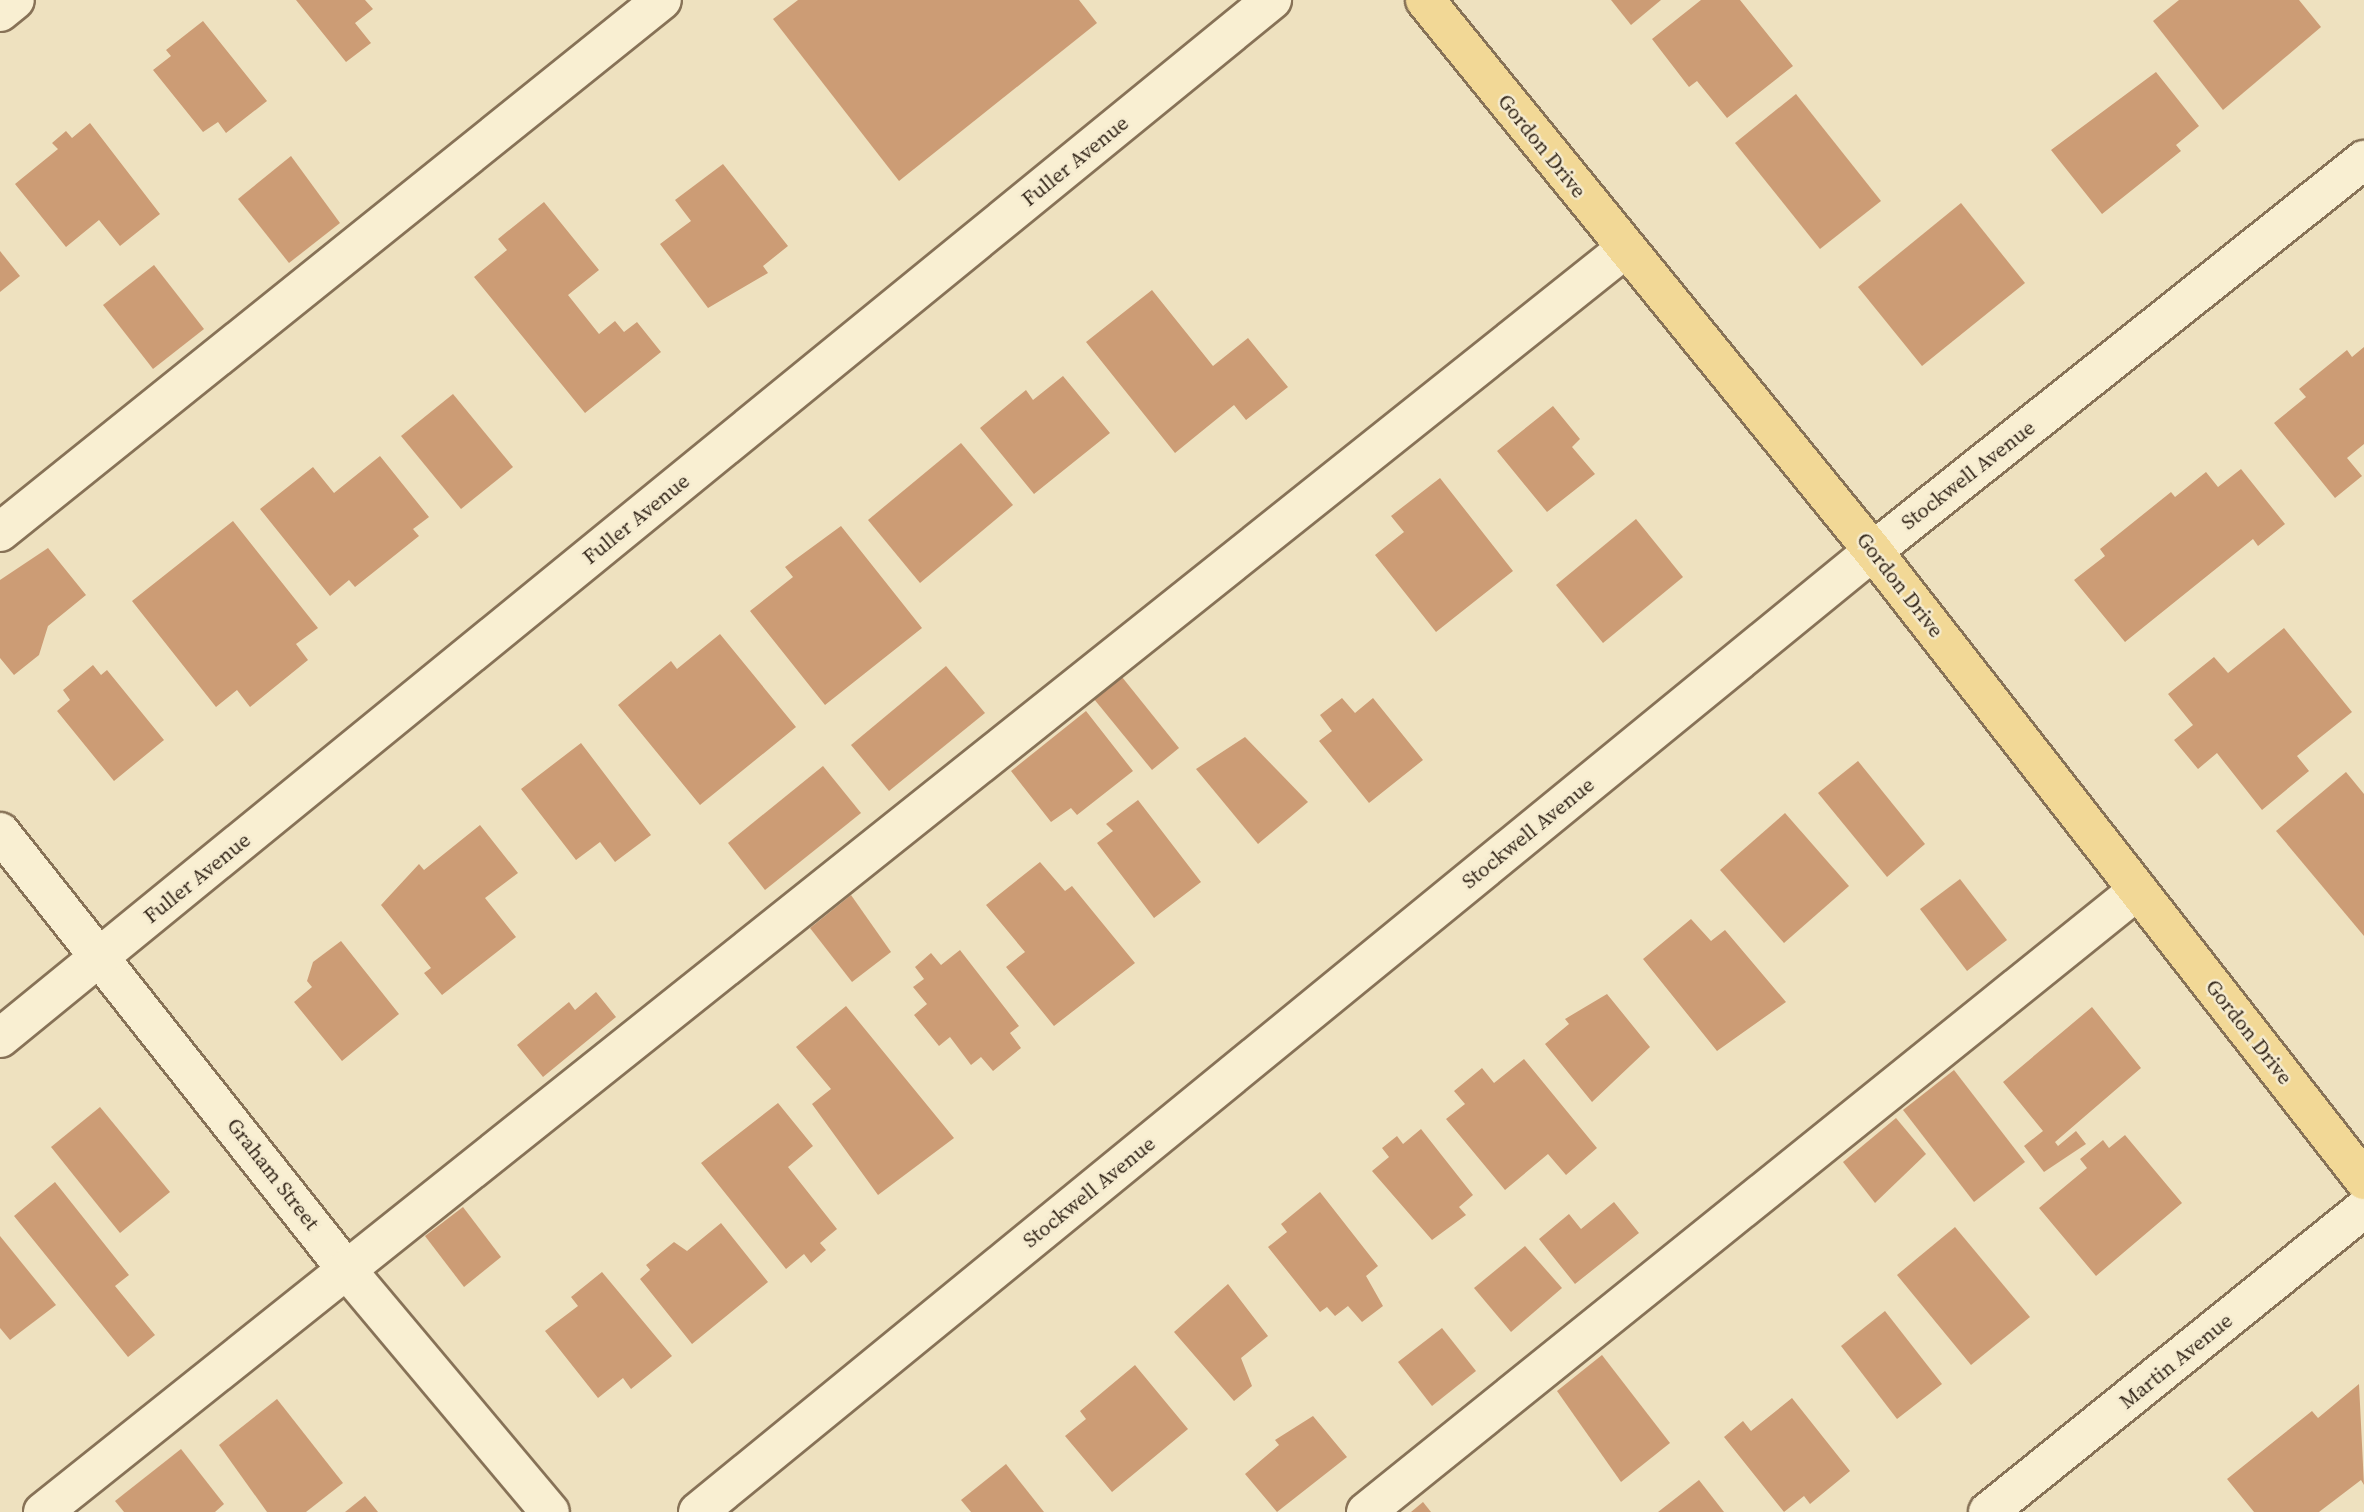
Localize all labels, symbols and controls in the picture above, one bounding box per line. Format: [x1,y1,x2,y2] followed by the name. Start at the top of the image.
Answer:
[1492,89,1592,203] street label: Gordon Drive
[1017,110,1133,212] street label: Fuller Avenue
[1896,415,2040,535] street label: Stockwell Avenue
[578,468,694,570] street label: Fuller Avenue
[1851,528,1949,642] street label: Gordon Drive
[1457,772,1599,894] street label: Stockwell Avenue
[139,827,255,929] street label: Fuller Avenue
[2200,975,2298,1089] street label: Gordon Drive
[222,1113,324,1235] street label: Graham Street
[1018,1131,1160,1253] street label: Stockwell Avenue
[2114,1308,2238,1414] street label: Martin Avenue

